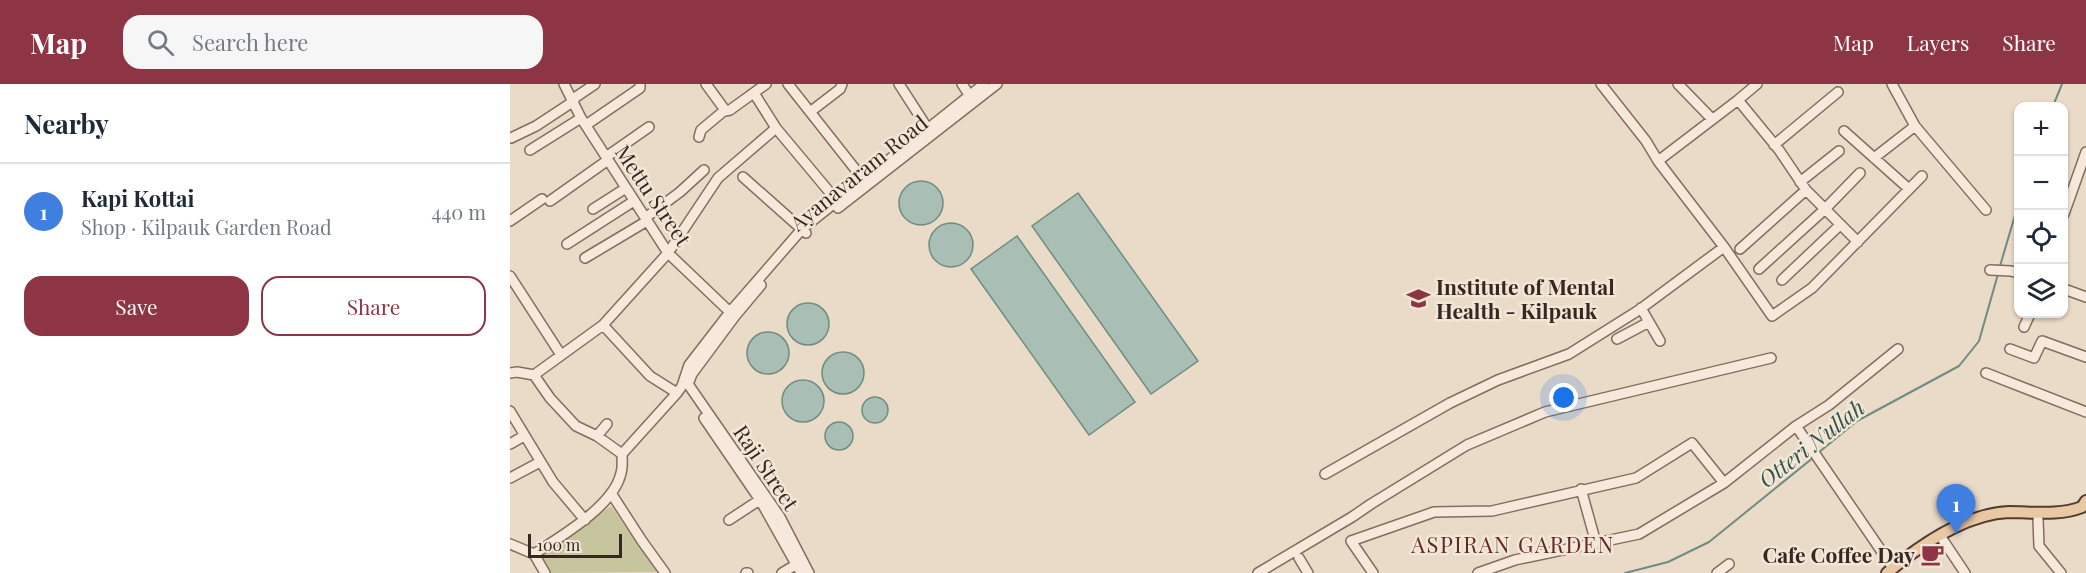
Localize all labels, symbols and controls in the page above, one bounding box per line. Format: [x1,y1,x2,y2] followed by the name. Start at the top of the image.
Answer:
[123,15,543,69] search box
[30,24,87,61] text: Map
[144,26,177,59] icon: search
[192,27,308,57] text: Search here
[1833,28,1874,56] text: Map
[1907,28,1969,56] text: Layers
[2002,28,2056,56] text: Share
[2014,102,2068,318] map controls
[2014,102,2068,156] button: +
[24,106,109,141] text: Nearby
[783,108,933,237] street label: Ayanavaram Road
[610,139,698,252] street label: Mettu Street
[2014,156,2068,210] button: −
[81,183,194,213] text: Kapi Kottai
[40,198,47,225] text: 1
[432,198,486,225] text: 440 m
[2014,210,2068,264] button: locate
[81,213,332,240] text: Shop · Kilpauk Garden Road
[2014,264,2068,318] button: layers
[1436,272,1615,324] place label: Institute of Mental Health - Kilpauk
[24,276,249,336] button: Save
[261,276,486,336] button: Share
[1405,285,1431,311] school or university icon: Institute of Mental Health - Kilpauk
[1549,383,1578,412] your location
[1752,392,1870,494] water label: Otteri Nullah
[728,419,806,516] street label: Raji Street
[1936,484,1976,534] pin: 1
[1410,529,1615,559] district label: ASPIRAN GARDEN
[528,531,622,558] scale bar
[537,534,580,555] text: 100 m
[1762,540,1915,568] place label: Cafe Coffee Day
[1920,541,1946,567] cafe icon: Cafe Coffee Day

